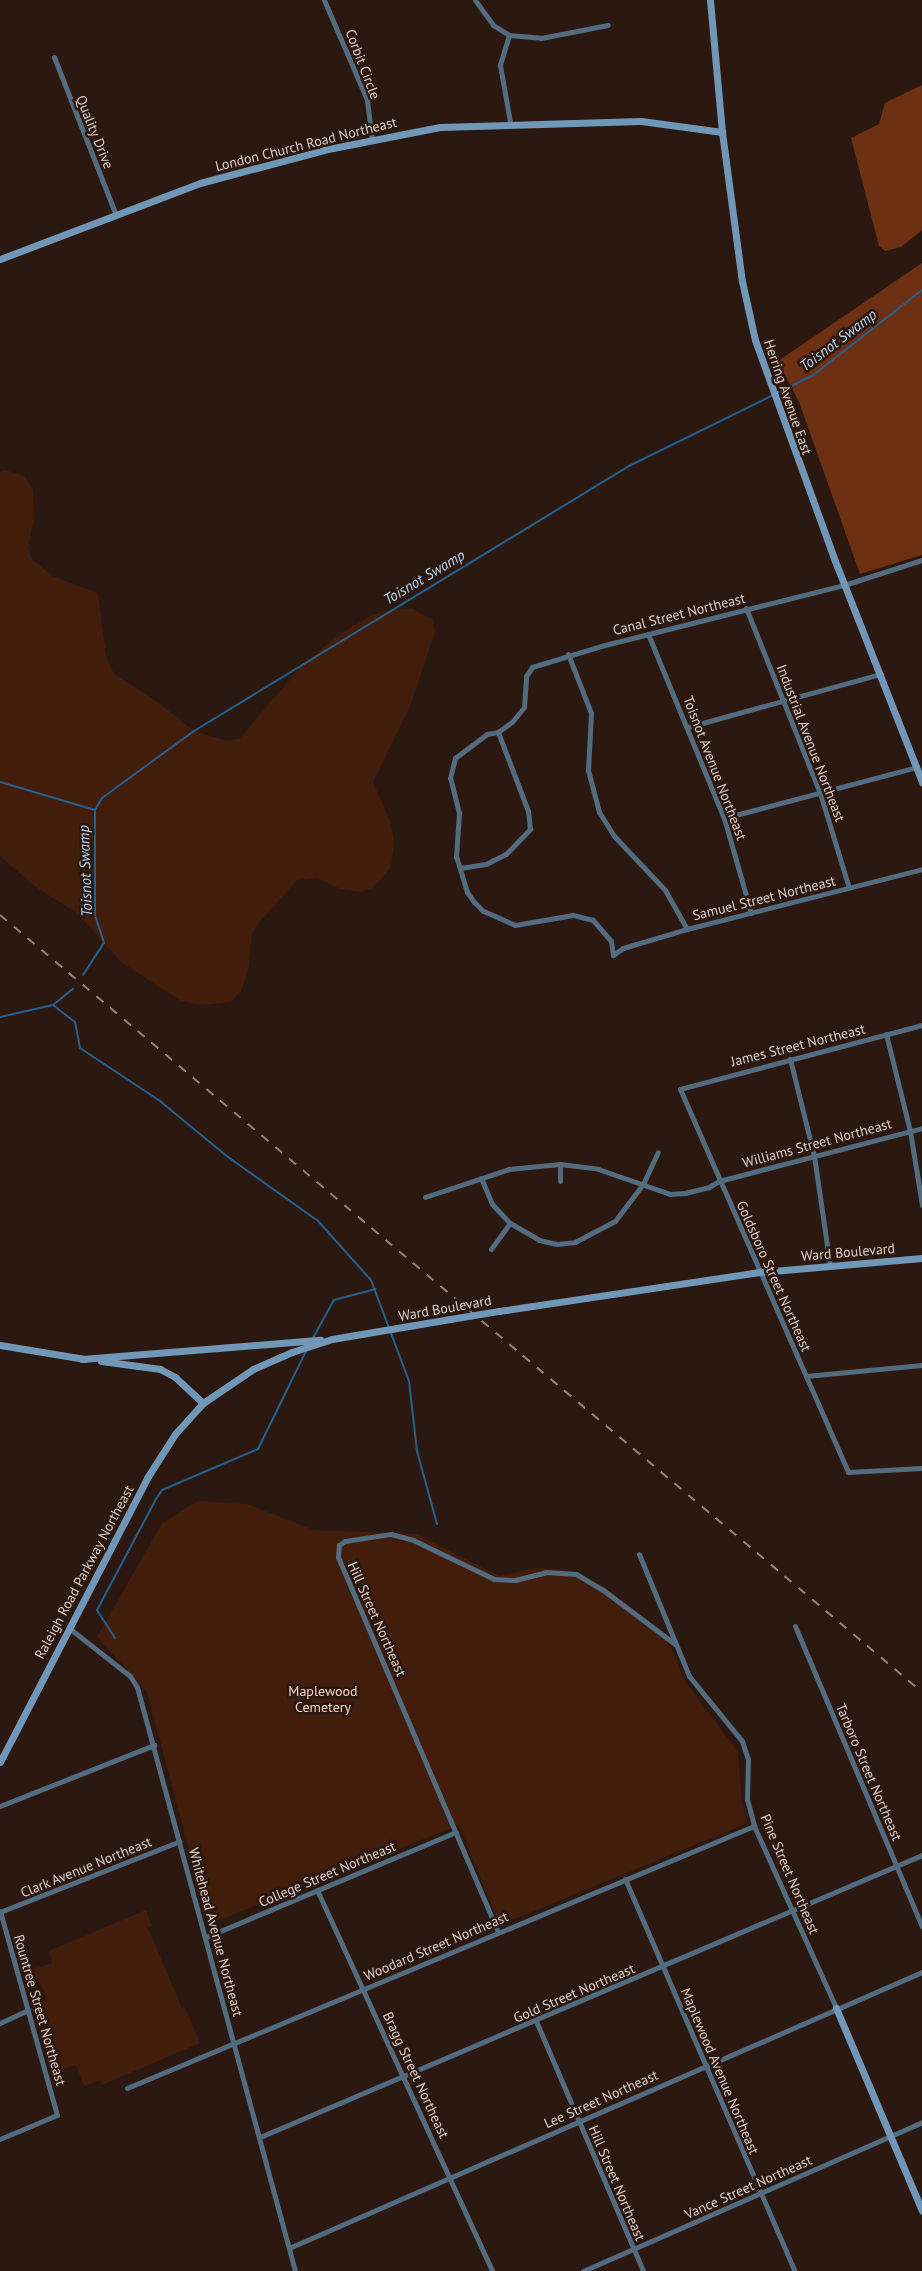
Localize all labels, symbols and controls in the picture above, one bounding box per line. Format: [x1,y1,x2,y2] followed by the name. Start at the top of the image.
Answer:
[342,27,384,101] street label: Corbit Circle
[73,93,117,171] street label: Quality Drive
[214,113,398,175] street label: London Church Road Northeast
[796,305,880,375] water label: Toisnot Swamp
[760,337,816,457] street label: Herring Avenue East
[380,546,468,608] water label: Toisnot Swamp
[611,589,747,639] street label: Canal Street Northeast
[773,662,849,824] street label: Industrial Avenue Northeast
[680,693,750,843] street label: Toisnot Avenue Northeast
[74,825,96,917] water label: Toisnot Swamp
[691,872,837,924] street label: Samuel Street Northeast
[729,1020,867,1070] street label: James Street Northeast
[740,1115,894,1171] street label: Williams Street Northeast
[733,1198,815,1354] street label: Goldsboro Street Northeast
[800,1240,896,1264] street label: Ward Boulevard
[397,1292,493,1324] street label: Ward Boulevard
[31,1482,137,1662] street label: Raleigh Road Parkway Northeast
[344,1559,410,1679] street label: Hill Street Northeast
[288,1683,358,1715] park label: Maplewood Cemetery
[832,1701,906,1843] street label: Tarboro Street Northeast
[757,1811,823,1937] street label: Pine Street Northeast
[18,1833,154,1901] street label: Clark Avenue Northeast
[256,1838,398,1910] street label: College Street Northeast
[185,1846,247,2018] street label: Whitehead Avenue Northeast
[361,1908,511,1984] street label: Woodard Street Northeast
[10,1933,70,2087] street label: Rountree Street Northeast
[511,1960,637,2026] street label: Gold Street Northeast
[677,1985,763,2157] street label: Maplewood Avenue Northeast
[379,2009,453,2141] street label: Bragg Street Northeast
[541,2066,661,2132] street label: Lee Street Northeast
[585,2123,649,2243] street label: Hill Street Northeast
[682,2151,814,2223] street label: Vance Street Northeast

